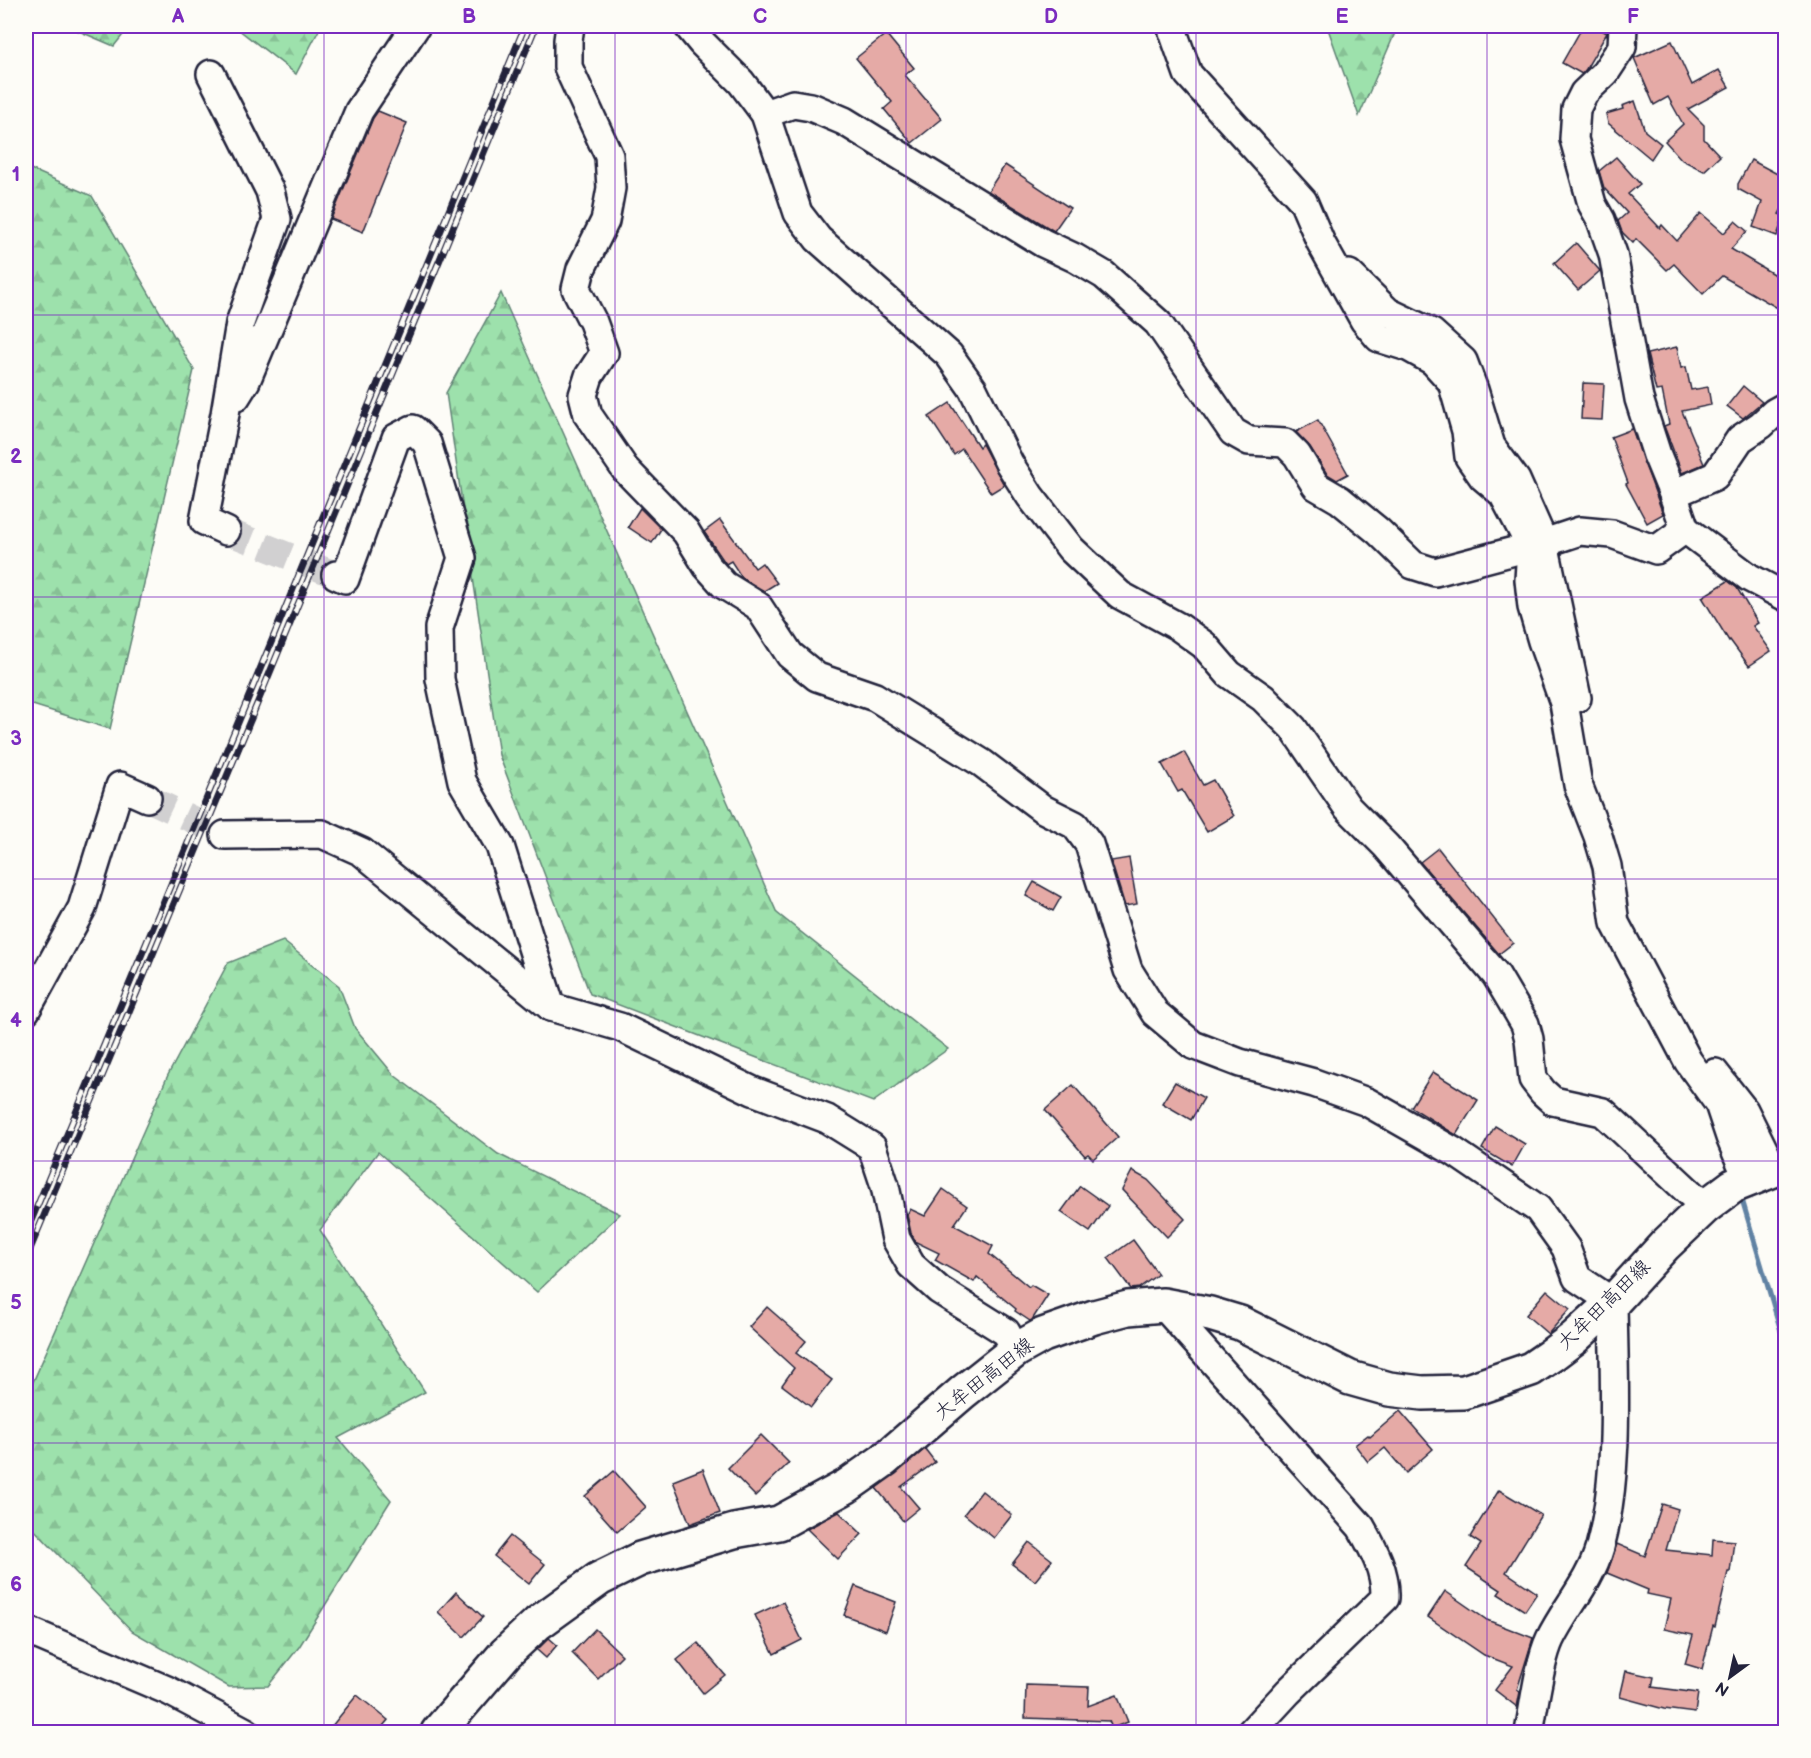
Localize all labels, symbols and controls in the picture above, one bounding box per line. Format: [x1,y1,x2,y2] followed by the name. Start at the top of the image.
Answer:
[171,5,185,29] text: A
[462,5,476,29] text: B
[753,5,767,29] text: C
[1044,5,1058,29] text: D
[1336,5,1349,29] text: E
[1627,5,1639,29] text: F
[12,163,20,187] text: 1
[10,445,22,469] text: 2
[10,727,22,751] text: 3
[10,1009,22,1033] text: 4
[1553,1255,1655,1355] street label: 大牟田高田線
[10,1291,22,1315] text: 5
[929,1333,1039,1425] street label: 大牟田高田線
[10,1573,22,1597] text: 6
[1700,1647,1760,1707] north arrow
[1712,1677,1733,1700] text: N

